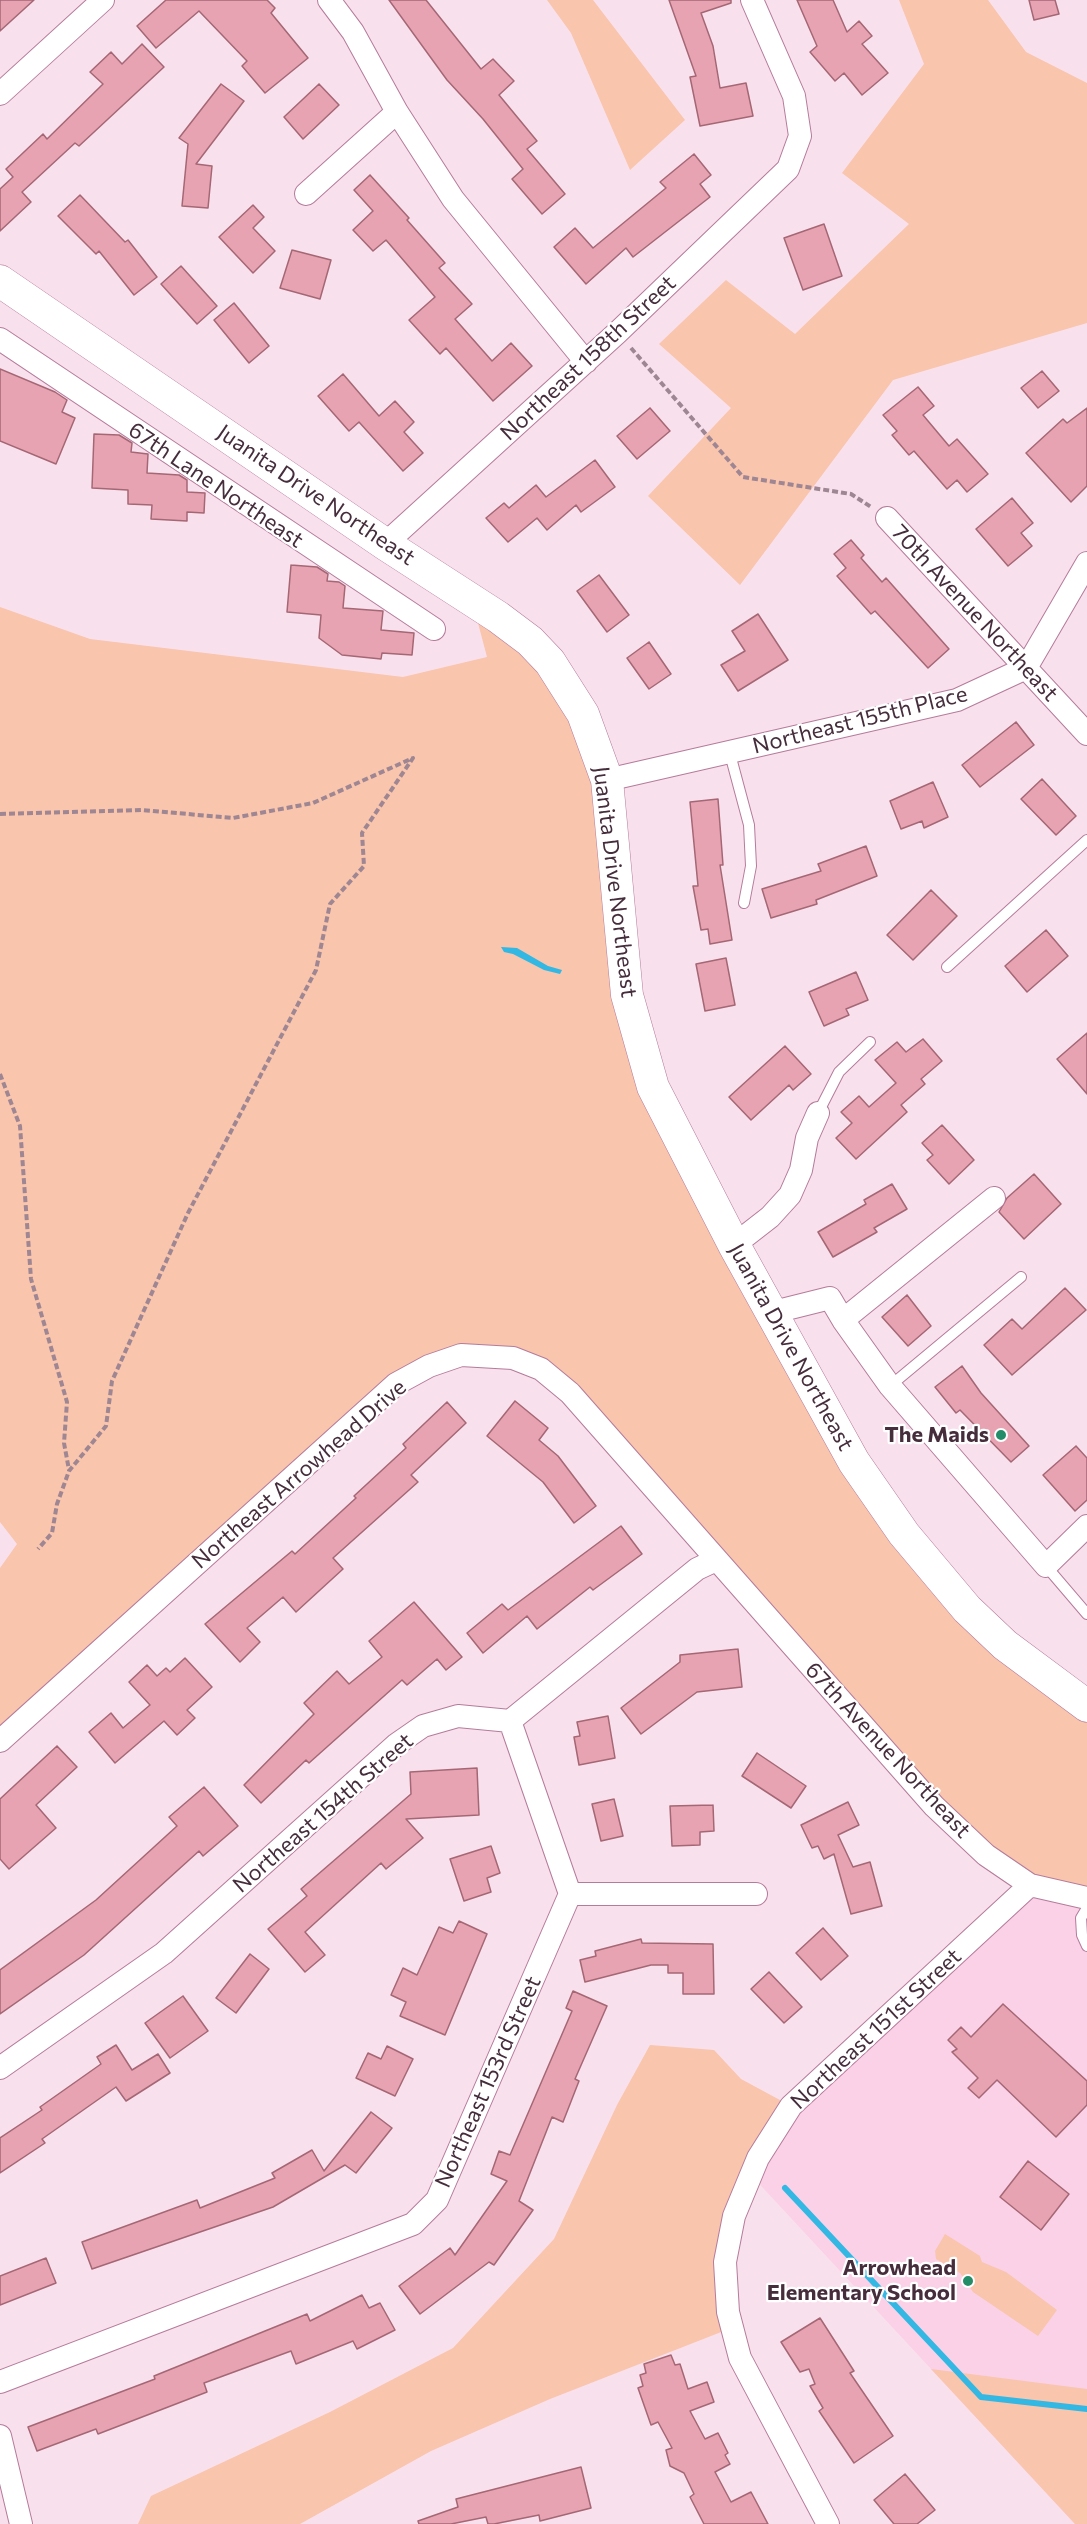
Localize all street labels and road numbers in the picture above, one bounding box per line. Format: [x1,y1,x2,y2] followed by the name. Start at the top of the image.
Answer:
[495,270,681,446] street label: Northeast 158th Street
[123,417,309,553] street label: 67th Lane Northeast
[212,419,420,571] street label: Juanita Drive Northeast
[886,519,1064,707] street label: 70th Avenue Northeast
[750,681,970,759] street label: Northeast 155th Place
[588,765,642,999] street label: Juanita Drive Northeast
[723,1239,859,1455] street label: Juanita Drive Northeast
[187,1374,411,1574] street label: Northeast Arrowhead Drive
[800,1657,976,1843] street label: 67th Avenue Northeast
[228,1728,418,1898] street label: Northeast 154th Street
[785,1943,967,2115] street label: Northeast 151st Street
[429,1972,547,2192] street label: Northeast 153rd Street

